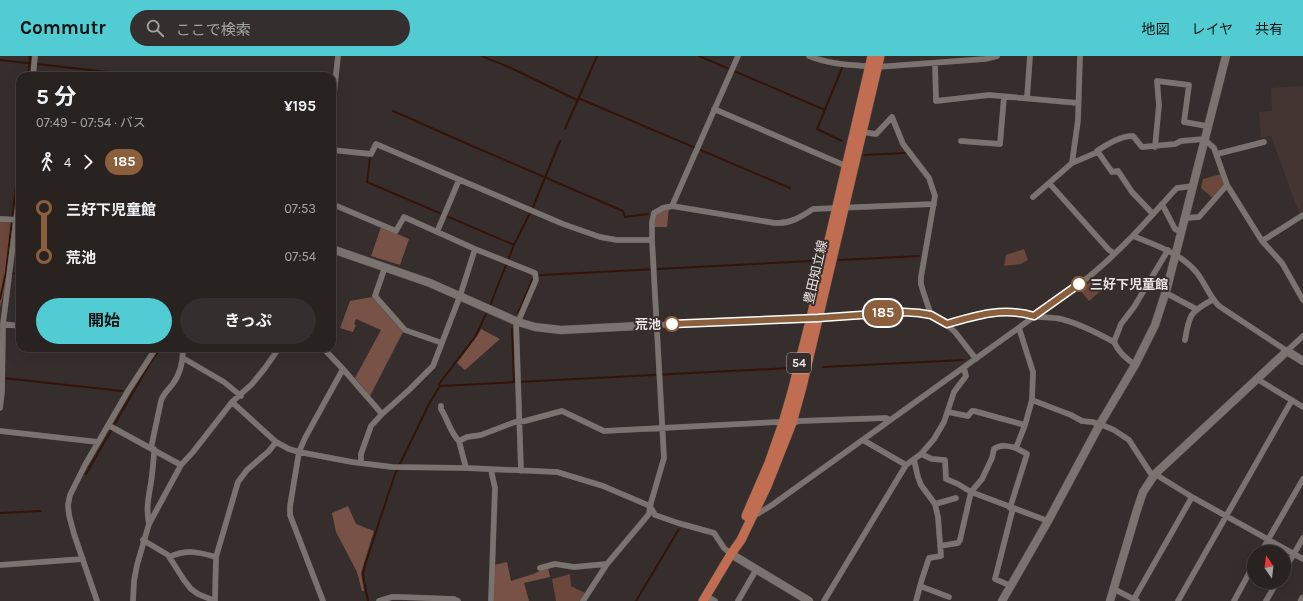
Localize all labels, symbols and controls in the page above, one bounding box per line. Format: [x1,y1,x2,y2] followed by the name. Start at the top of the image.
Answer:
[130,10,410,46] search box
[20,17,106,39] text: Commutr
[144,17,166,39] icon: search
[176,21,251,39] text: ここで検索
[1141,21,1169,38] text: 地図
[1191,21,1233,38] text: レイヤ
[1255,21,1283,38] text: 共有
[36,84,76,110] text: 5 分
[284,97,316,115] text: ¥195
[36,115,146,130] text: 07:49 – 07:54 · バス
[36,151,58,173] icon: walk
[77,151,99,173] icon: forward
[113,153,135,170] text: 185
[64,155,71,170] text: 4
[66,201,156,219] text: 三好下児童館
[284,201,316,216] text: 07:53
[801,239,830,305] street label: 豊田知立線
[66,249,96,267] text: 荒池
[285,249,316,264] text: 07:54
[1071,276,1087,292] marker: 三好下児童館
[1090,277,1168,292] place label: 三好下児童館
[36,298,172,344] button: 開始
[180,298,316,344] button: きっぷ
[860,300,906,326] line badge: 185
[872,304,894,321] text: 185
[664,316,680,332] marker: 荒池
[635,317,661,332] place label: 荒池
[787,353,811,373] road number: 54
[1247,545,1291,589] north arrow
[1247,545,1291,589] map controls

